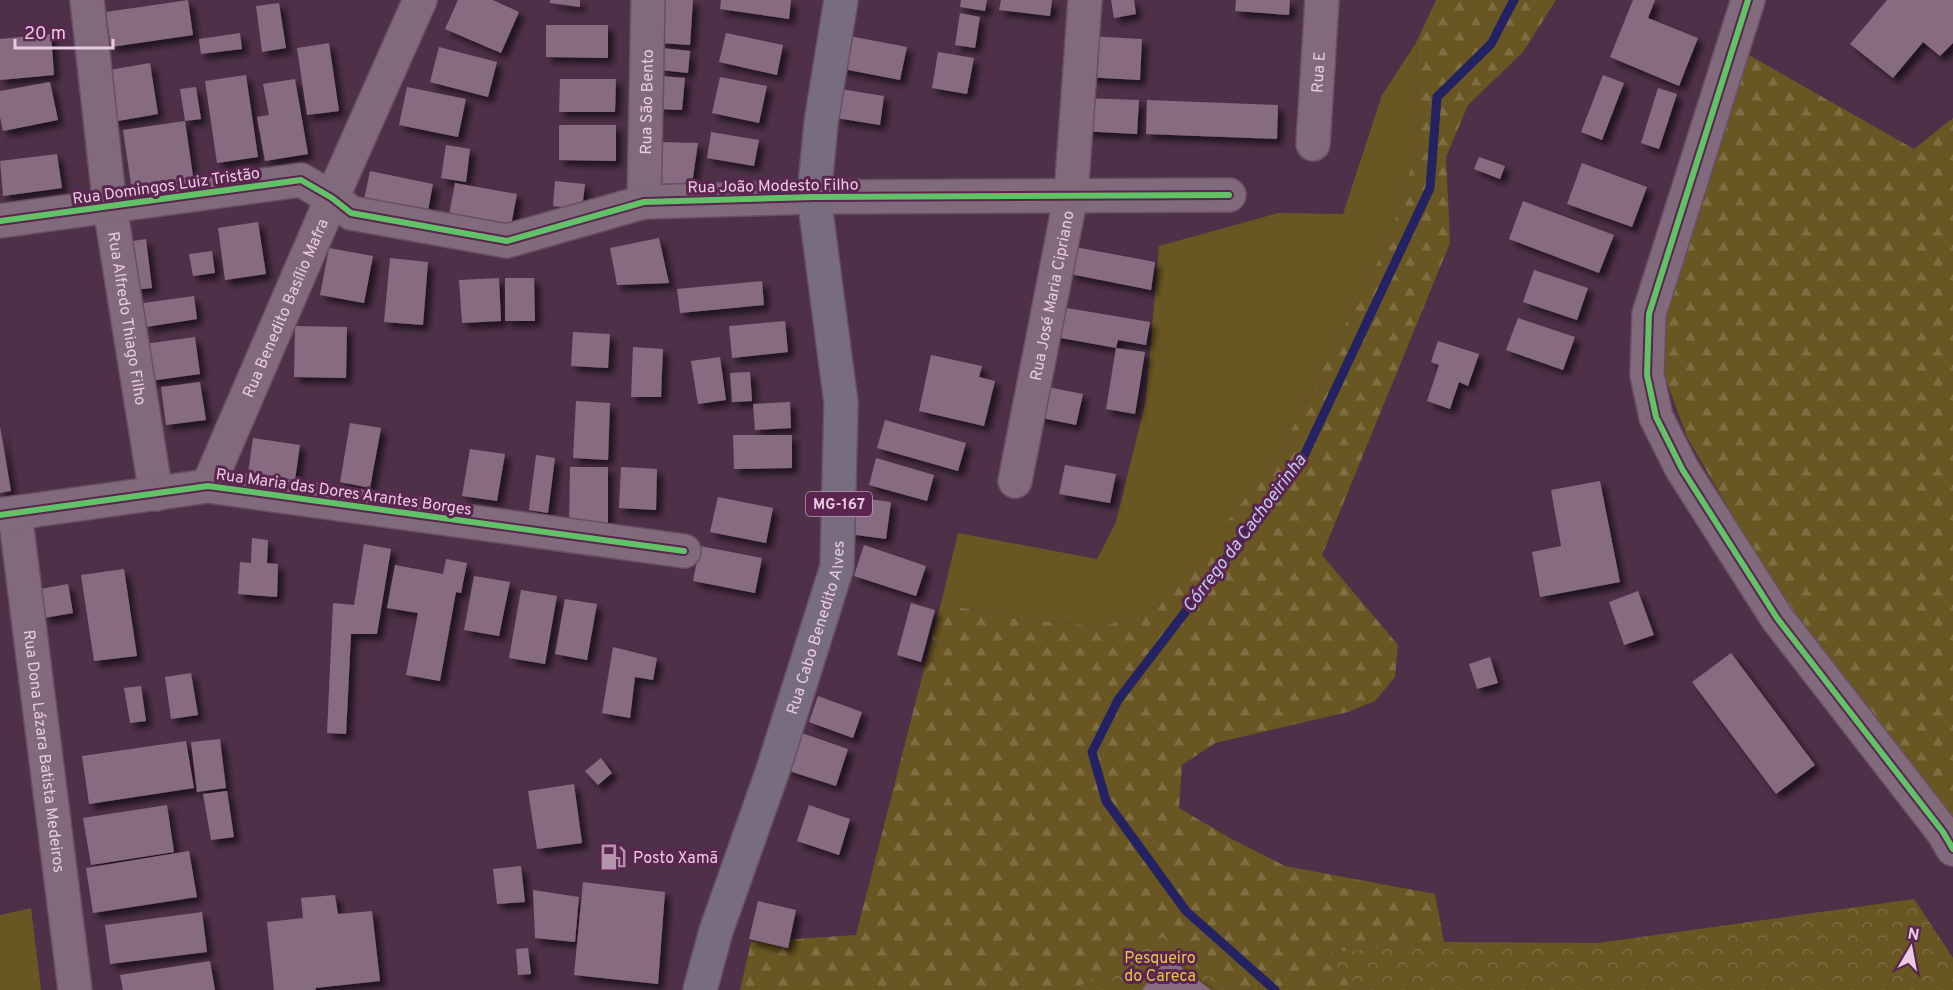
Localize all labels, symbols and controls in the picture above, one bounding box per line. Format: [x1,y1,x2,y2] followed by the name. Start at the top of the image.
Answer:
[15,12,112,50] scale bar
[24,23,66,46] text: 20 m
[637,49,659,155] street label: Rua São Bento
[1308,51,1331,94] street label: Rua E
[71,164,261,210] street label: Rua Domingos Luiz Tristão
[687,176,859,198] street label: Rua João Modesto Filho
[1027,209,1080,383] street label: Rua José Maria Cipriano
[239,216,334,401] street label: Rua Benedito Basílio Mafra
[102,230,150,407] street label: Rua Alfredo Thiago Filho
[1178,450,1313,618] water label: Córrego da Cachoeirinha
[214,465,473,521] street label: Rua Maria das Dores Arantes Borges
[806,492,872,516] road number: MG-167
[783,540,850,717] street label: Rua Cabo Benedito Alves
[18,629,68,874] street label: Rua Dona Lázara Batista Medeiros
[598,842,628,872] fuel station icon: Posto Xamã
[633,849,718,869] place label: Posto Xamã
[1881,918,1941,978] north arrow
[1906,924,1921,946] text: N
[1124,949,1196,987] park label: Pesqueiro do Careca

